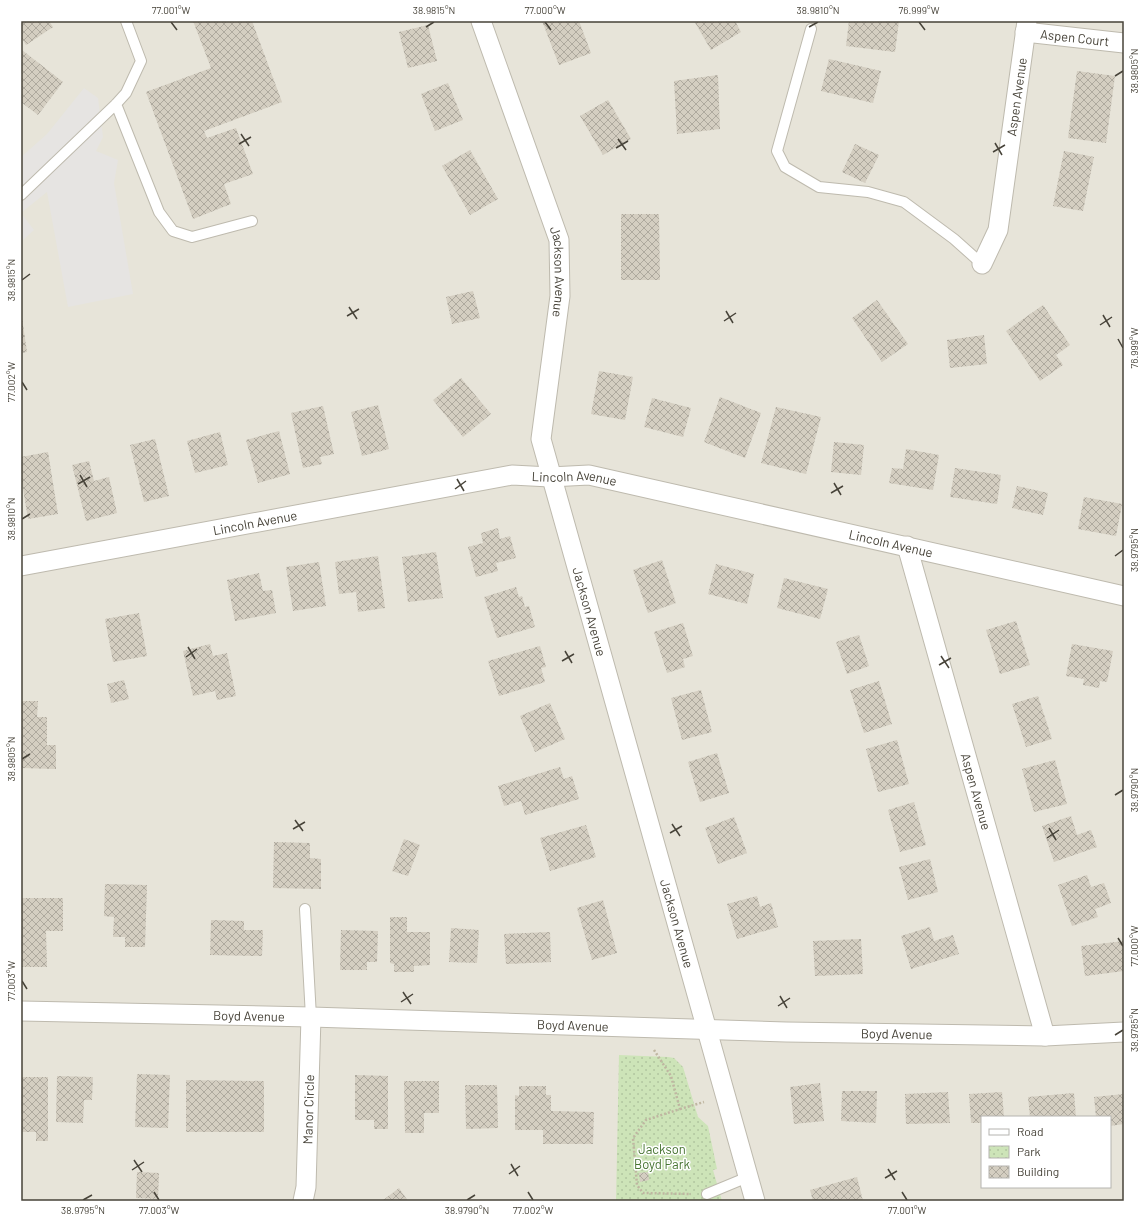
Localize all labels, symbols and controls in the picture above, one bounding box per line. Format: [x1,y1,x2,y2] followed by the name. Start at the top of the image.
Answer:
[152,4,190,16] text: 77.001°W
[413,4,455,16] text: 38.9815°N
[525,4,566,16] text: 77.000°W
[797,4,840,16] text: 38.9810°N
[899,4,940,16] text: 76.999°W
[1039,26,1110,49] street label: Aspen Court
[1128,49,1140,93] text: 38.9805°N
[1003,56,1030,137] street label: Aspen Avenue
[547,224,568,318] street label: Jackson Avenue
[5,259,17,301] text: 38.9815°N
[1128,327,1140,368] text: 76.999°W
[5,361,17,402] text: 77.002°W
[531,467,618,489] street label: Lincoln Avenue
[5,498,17,541] text: 38.9810°N
[212,507,299,538] street label: Lincoln Avenue
[847,526,934,561] street label: Lincoln Avenue
[1128,528,1140,572] text: 38.9795°N
[569,565,610,658] street label: Jackson Avenue
[5,737,17,781] text: 38.9805°N
[958,751,995,832] street label: Aspen Avenue
[1128,768,1140,812] text: 38.9790°N
[657,877,697,970] street label: Jackson Avenue
[1128,925,1140,967] text: 77.000°W
[5,961,17,1001] text: 77.003°W
[213,1007,285,1024] street label: Boyd Avenue
[1128,1008,1140,1052] text: 38.9785°N
[537,1016,609,1034] street label: Boyd Avenue
[861,1025,933,1042] street label: Boyd Avenue
[299,1074,317,1145] street label: Manor Circle
[981,1116,1111,1188] legend
[1017,1124,1044,1138] text: Road
[634,1141,690,1172] park label: Jackson Boyd Park
[1017,1144,1041,1158] text: Park
[1017,1164,1059,1178] text: Building
[61,1204,105,1216] text: 38.9795°N
[139,1204,179,1216] text: 77.003°W
[445,1204,489,1216] text: 38.9790°N
[513,1204,554,1216] text: 77.002°W
[888,1204,926,1216] text: 77.001°W

